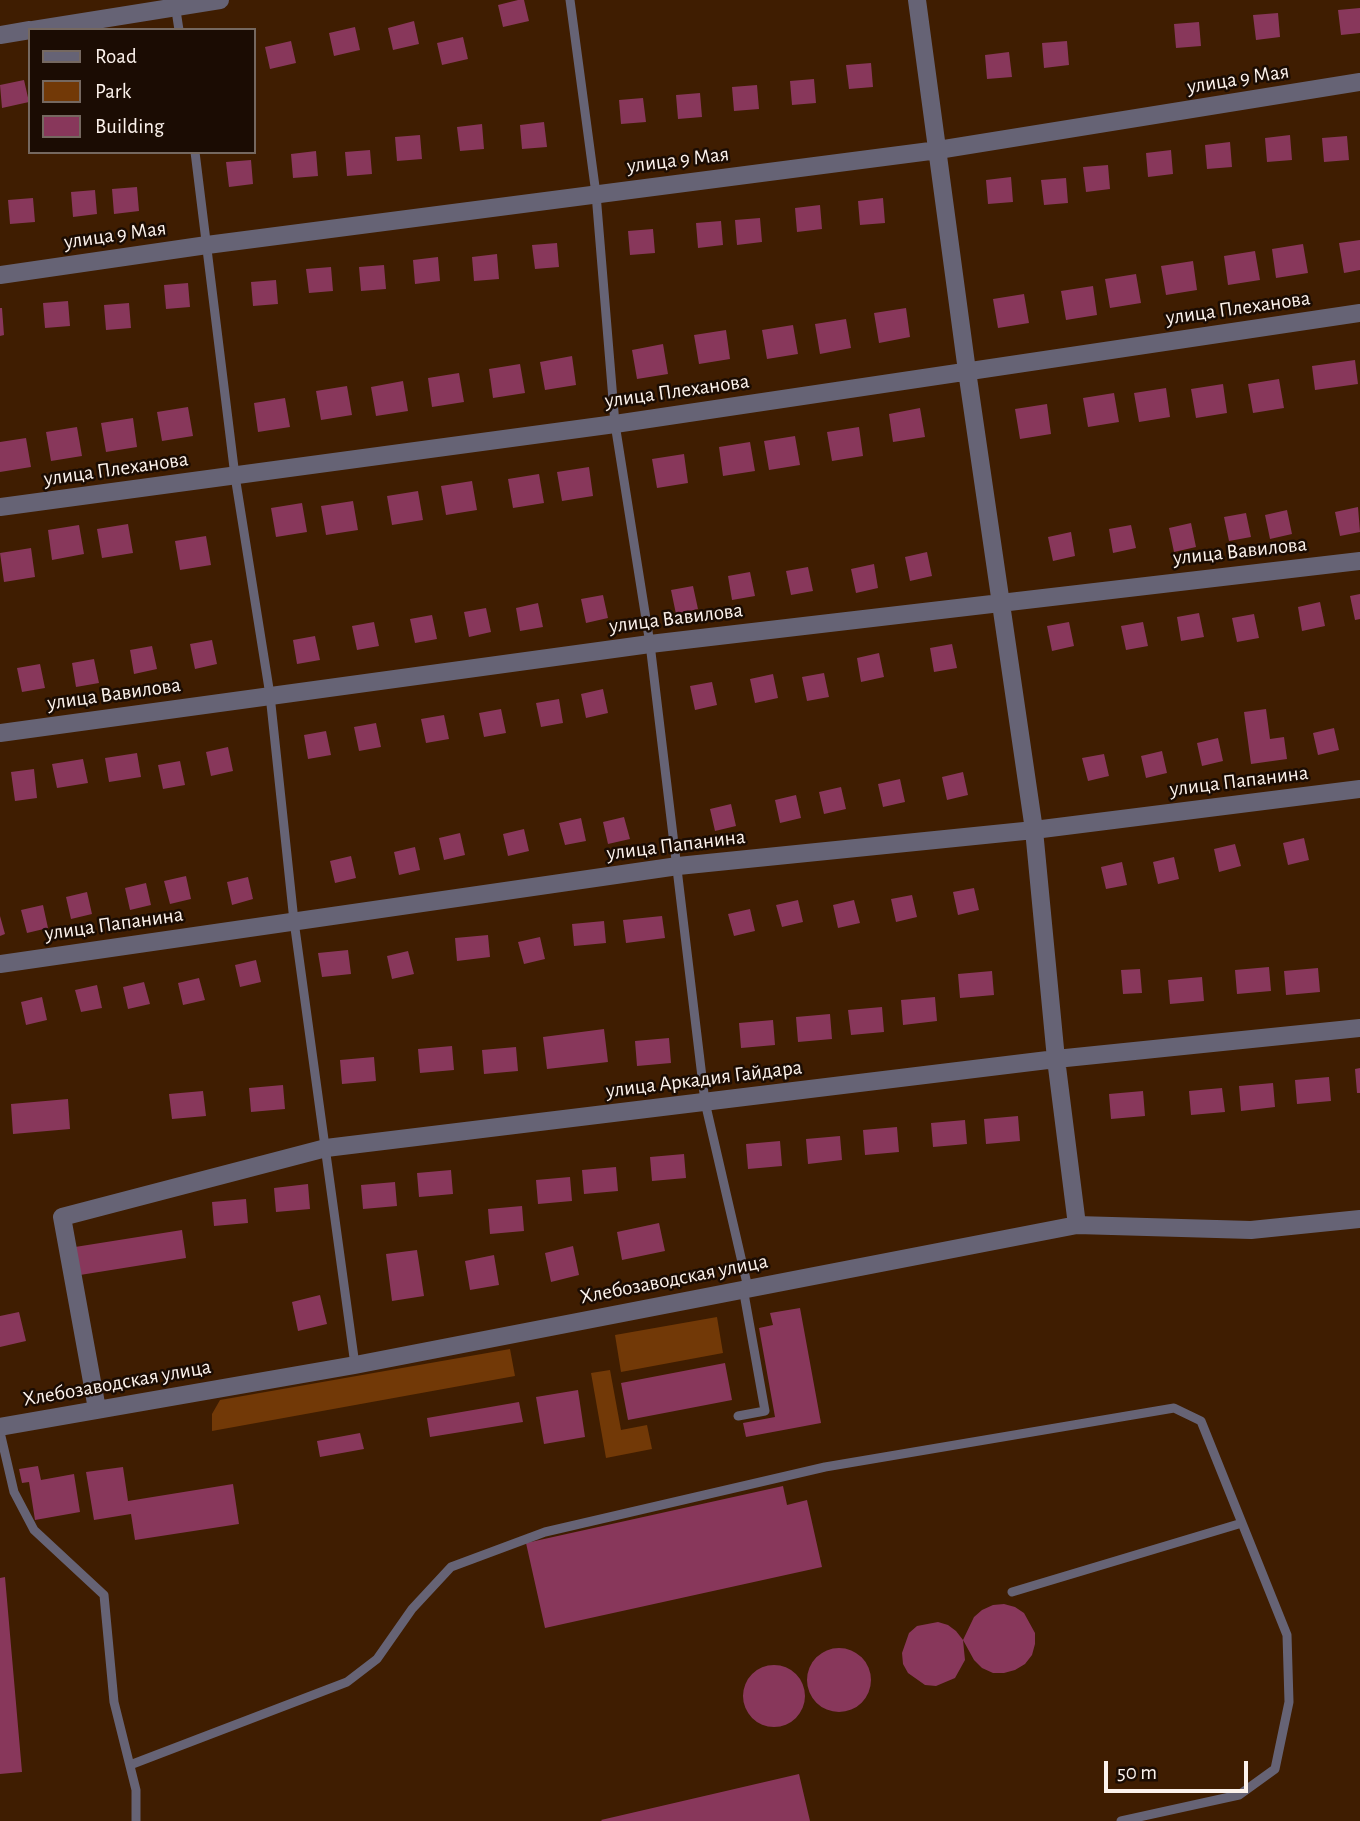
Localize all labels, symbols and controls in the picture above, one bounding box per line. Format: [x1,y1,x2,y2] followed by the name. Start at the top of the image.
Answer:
[28,28,256,154] legend
[95,46,137,67] text: Road
[1185,59,1291,99] street label: улица 9 Мая
[95,81,131,102] text: Park
[95,116,164,137] text: Building
[625,141,731,179] street label: улица 9 Мая
[62,215,168,255] street label: улица 9 Мая
[1164,285,1312,331] street label: улица Плеханова
[603,368,751,414] street label: улица Плеханова
[42,446,190,492] street label: улица Плеханова
[1172,531,1308,571] street label: улица Вавилова
[608,597,744,639] street label: улица Вавилова
[46,672,182,716] street label: улица Вавилова
[1168,760,1310,802] street label: улица Папанина
[605,824,747,866] street label: улица Папанина
[43,902,185,946] street label: улица Папанина
[604,1054,804,1104] street label: улица Аркадия Гайдара
[578,1248,770,1310] street label: Хлебозаводская улица
[21,1354,213,1412] street label: Хлебозаводская улица
[1108,1748,1252,1792] scale bar
[1117,1762,1157,1783] text: 50 m

